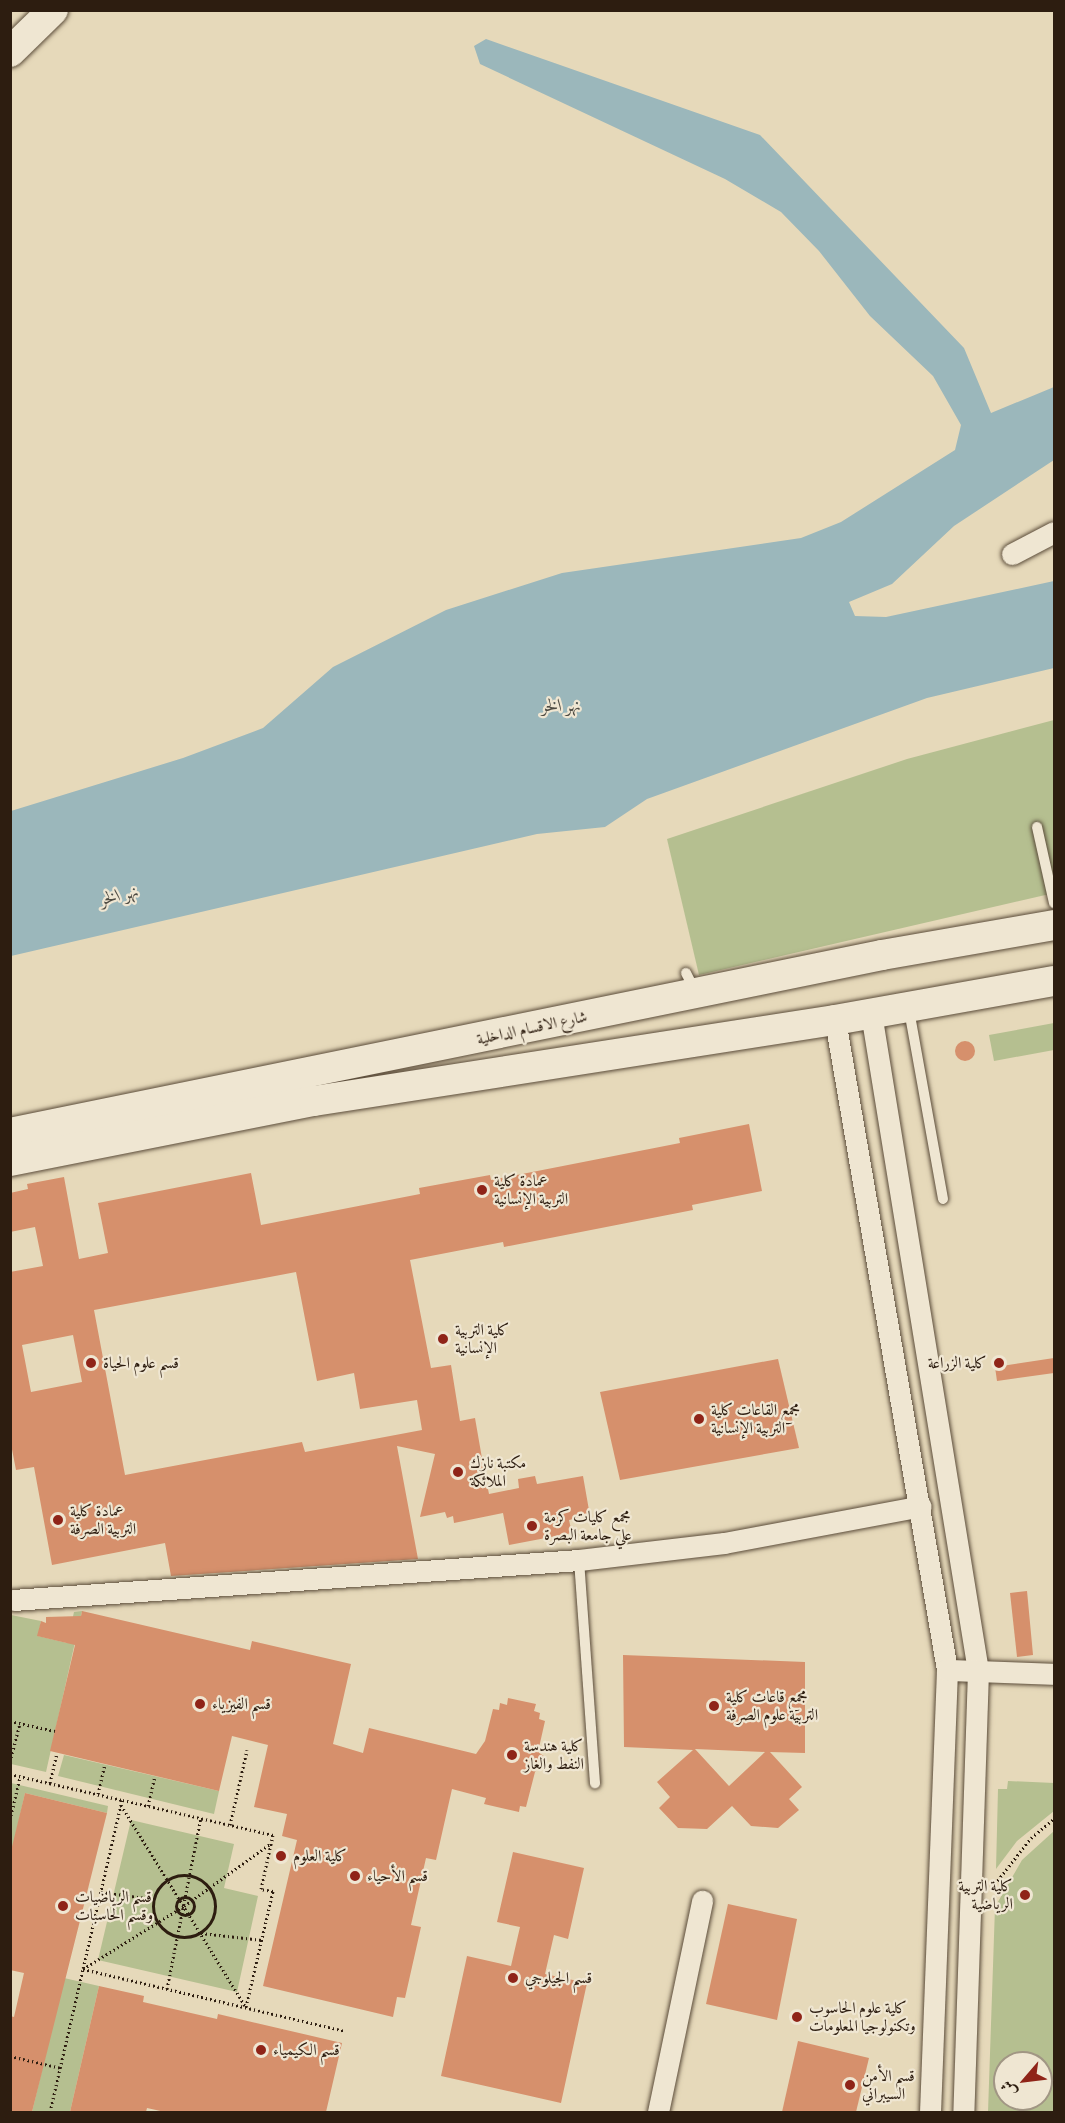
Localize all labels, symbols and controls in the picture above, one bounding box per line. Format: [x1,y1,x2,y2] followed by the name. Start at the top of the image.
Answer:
[541,694,581,716] water label: نهر الخر
[97,880,141,910] water label: نهر الخر
[475,1007,589,1049] street label: شارع الاقسام الداخلية
[494,1171,568,1209] place label: عمادة كلية التربية الإنسانية
[475,1183,489,1197] marker: عمادة كلية التربية الإنسانية
[455,1320,510,1358] place label: كلية التربية الإنسانية
[436,1332,450,1346] marker: كلية التربية الإنسانية
[103,1353,179,1373] place label: قسم علوم الحياة
[928,1353,987,1373] place label: كلية الزراعة
[84,1356,98,1370] marker: قسم علوم الحياة
[992,1356,1006,1370] marker: كلية الزراعة
[711,1400,800,1438] place label: مجمع القاعات كلية التربية الإنسانية
[692,1412,706,1426] marker: مجمع القاعات كلية التربية الإنسانية
[470,1453,526,1491] place label: مكتبة نازك الملائكة
[451,1465,465,1479] marker: مكتبة نازك الملائكة
[70,1501,136,1539] place label: عمادة كلية التربية الصرفة
[544,1507,632,1545] place label: مجمع كليات كرمة علي جامعة البصرة
[51,1513,65,1527] marker: عمادة كلية التربية الصرفة
[525,1519,539,1533] marker: مجمع كليات كرمة علي جامعة البصرة
[726,1687,818,1725] place label: مجمع قاعات كلية التربية علوم الصرفة
[212,1694,271,1714] place label: قسم الفيزياء
[193,1697,207,1711] marker: قسم الفيزياء
[707,1699,721,1713] marker: مجمع قاعات كلية التربية علوم الصرفة
[524,1736,584,1774] place label: كلية هندسة النفط والغاز
[505,1748,519,1762] marker: كلية هندسة النفط والغاز
[293,1846,347,1866] place label: كلية العلوم
[274,1849,288,1863] marker: كلية العلوم
[367,1866,428,1886] place label: قسم الأحياء
[348,1869,362,1883] marker: قسم الأحياء
[958,1876,1013,1914] place label: كلية التربية الرياضية
[75,1887,153,1925] place label: قسم الرياضيات وقسم الحاسبات
[1018,1888,1032,1902] marker: كلية التربية الرياضية
[56,1899,70,1913] marker: قسم الرياضيات وقسم الحاسبات
[525,1968,592,1988] place label: قسم الجيلوجي
[506,1971,520,1985] marker: قسم الجيلوجي
[809,1998,916,2036] place label: كلية علوم الحاسوب وتكنولوجيا المعلومات
[790,2010,804,2024] marker: كلية علوم الحاسوب وتكنولوجيا المعلومات
[273,2040,340,2060] place label: قسم الكيمياء
[254,2043,268,2057] marker: قسم الكيمياء
[993,2051,1053,2111] north arrow
[862,2066,915,2104] place label: قسم الأمن السيبراني
[995,2076,1022,2101] text: ش
[843,2078,857,2092] marker: قسم الأمن السيبراني

